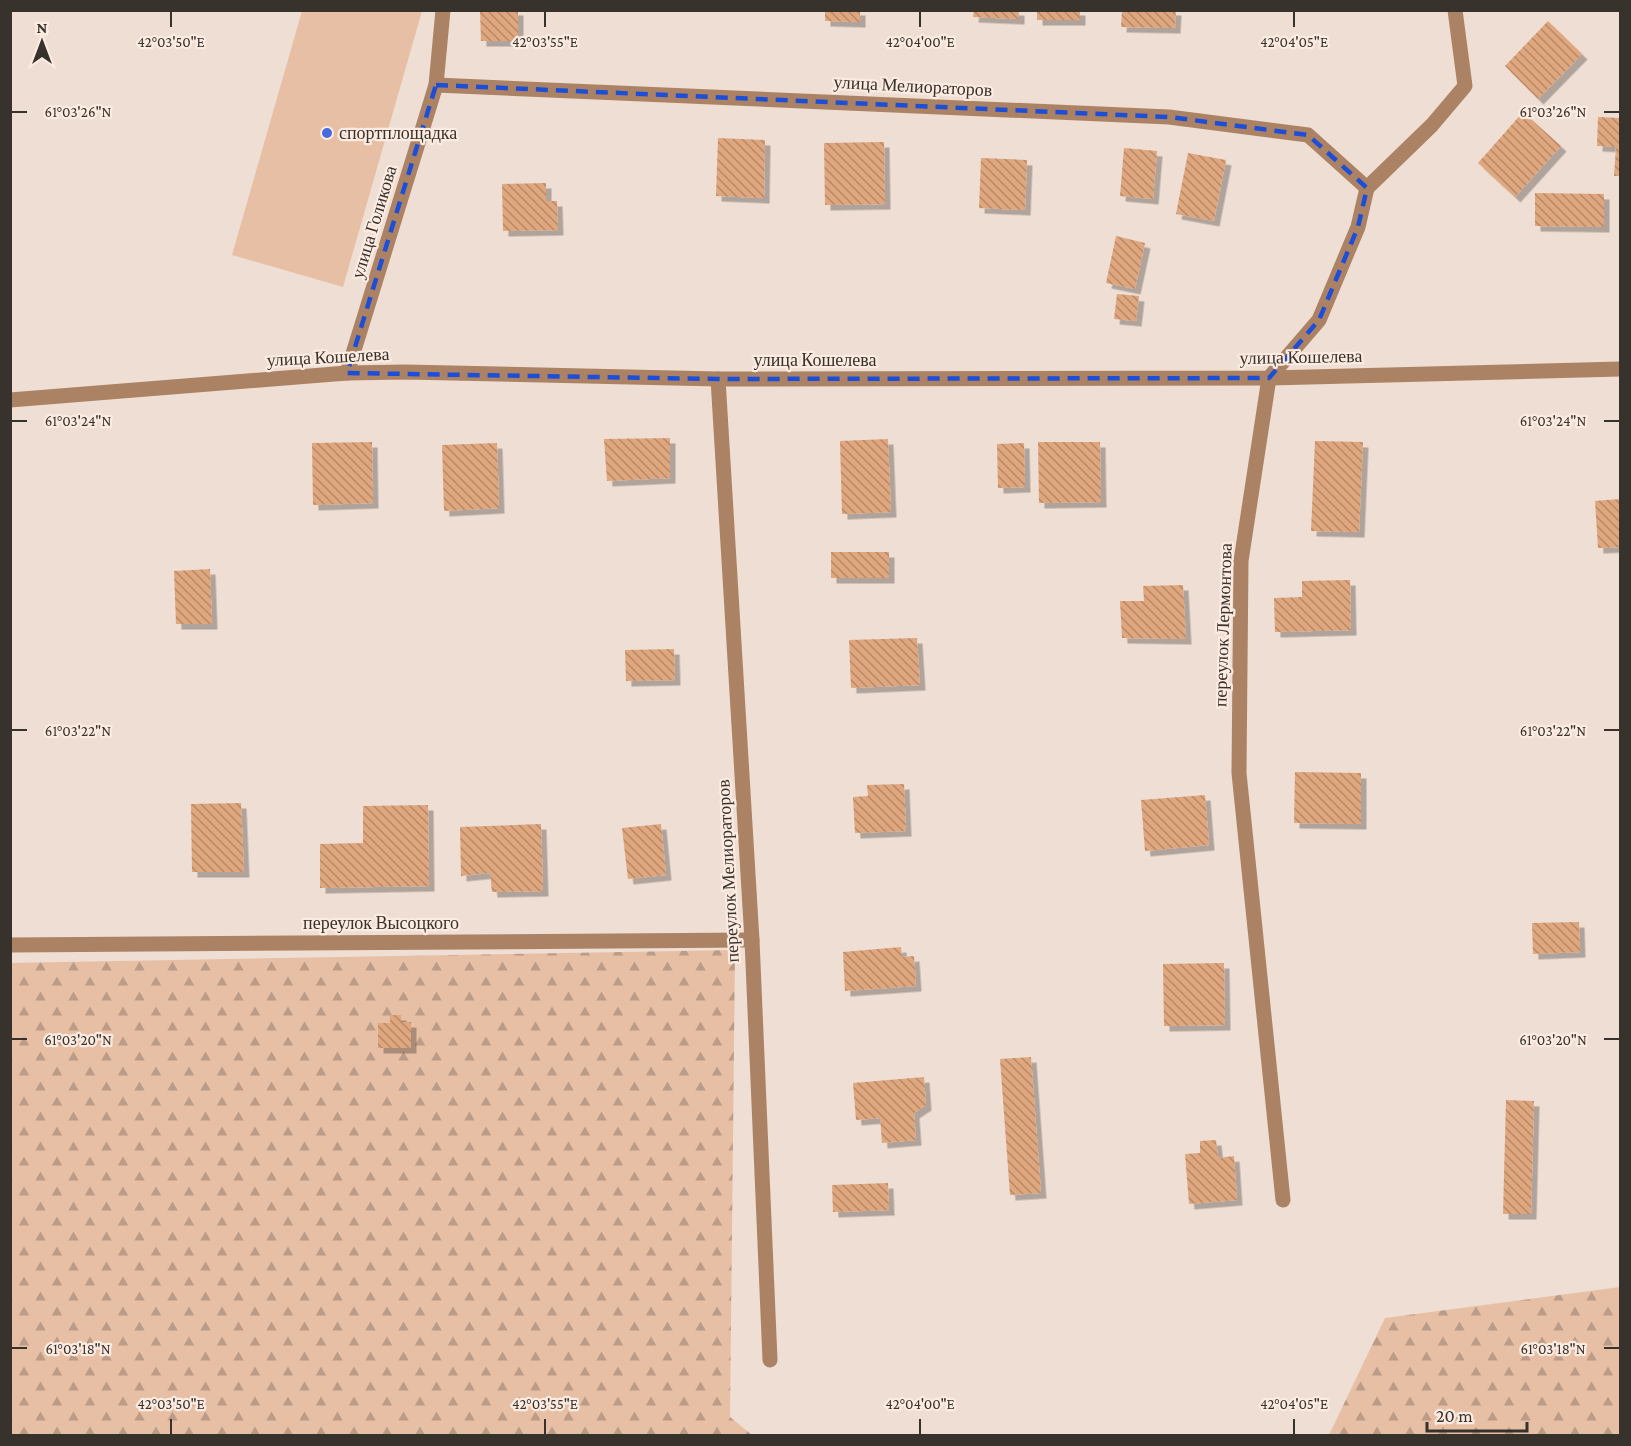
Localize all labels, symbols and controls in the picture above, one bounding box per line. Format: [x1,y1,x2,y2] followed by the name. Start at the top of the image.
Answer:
[12,12,72,72] north arrow
[37,19,48,36] text: N
[137,34,205,50] text: 42°03'50"E
[512,34,578,50] text: 42°03'55"E
[885,34,955,50] text: 42°04'00"E
[1260,34,1328,50] text: 42°04'05"E
[833,72,993,100] street label: улица Мелиораторов
[45,104,112,120] text: 61°03'26"N
[1520,104,1587,120] text: 61°03'26"N
[339,123,457,143] place label: спортплощадка
[320,126,334,140] marker: спортплощадка
[347,163,401,281] street label: улица Голикова
[266,344,390,370] street label: улица Кошелева
[1239,346,1363,368] street label: улица Кошелева
[753,350,877,370] street label: улица Кошелева
[45,413,111,429] text: 61°03'24"N
[1520,413,1586,429] text: 61°03'24"N
[1210,543,1236,707] street label: переулок Лермонтова
[45,723,111,739] text: 61°03'22"N
[1520,723,1586,739] text: 61°03'22"N
[713,779,743,963] street label: переулок Мелиораторов
[303,913,459,933] street label: переулок Высоцкого
[44,1032,112,1048] text: 61°03'20"N
[1519,1032,1587,1048] text: 61°03'20"N
[45,1341,111,1357] text: 61°03'18"N
[1520,1341,1586,1357] text: 61°03'18"N
[1427,1395,1528,1433] scale bar
[137,1396,205,1412] text: 42°03'50"E
[512,1396,578,1412] text: 42°03'55"E
[885,1396,955,1412] text: 42°04'00"E
[1260,1396,1328,1412] text: 42°04'05"E
[1436,1406,1473,1426] text: 20 m

